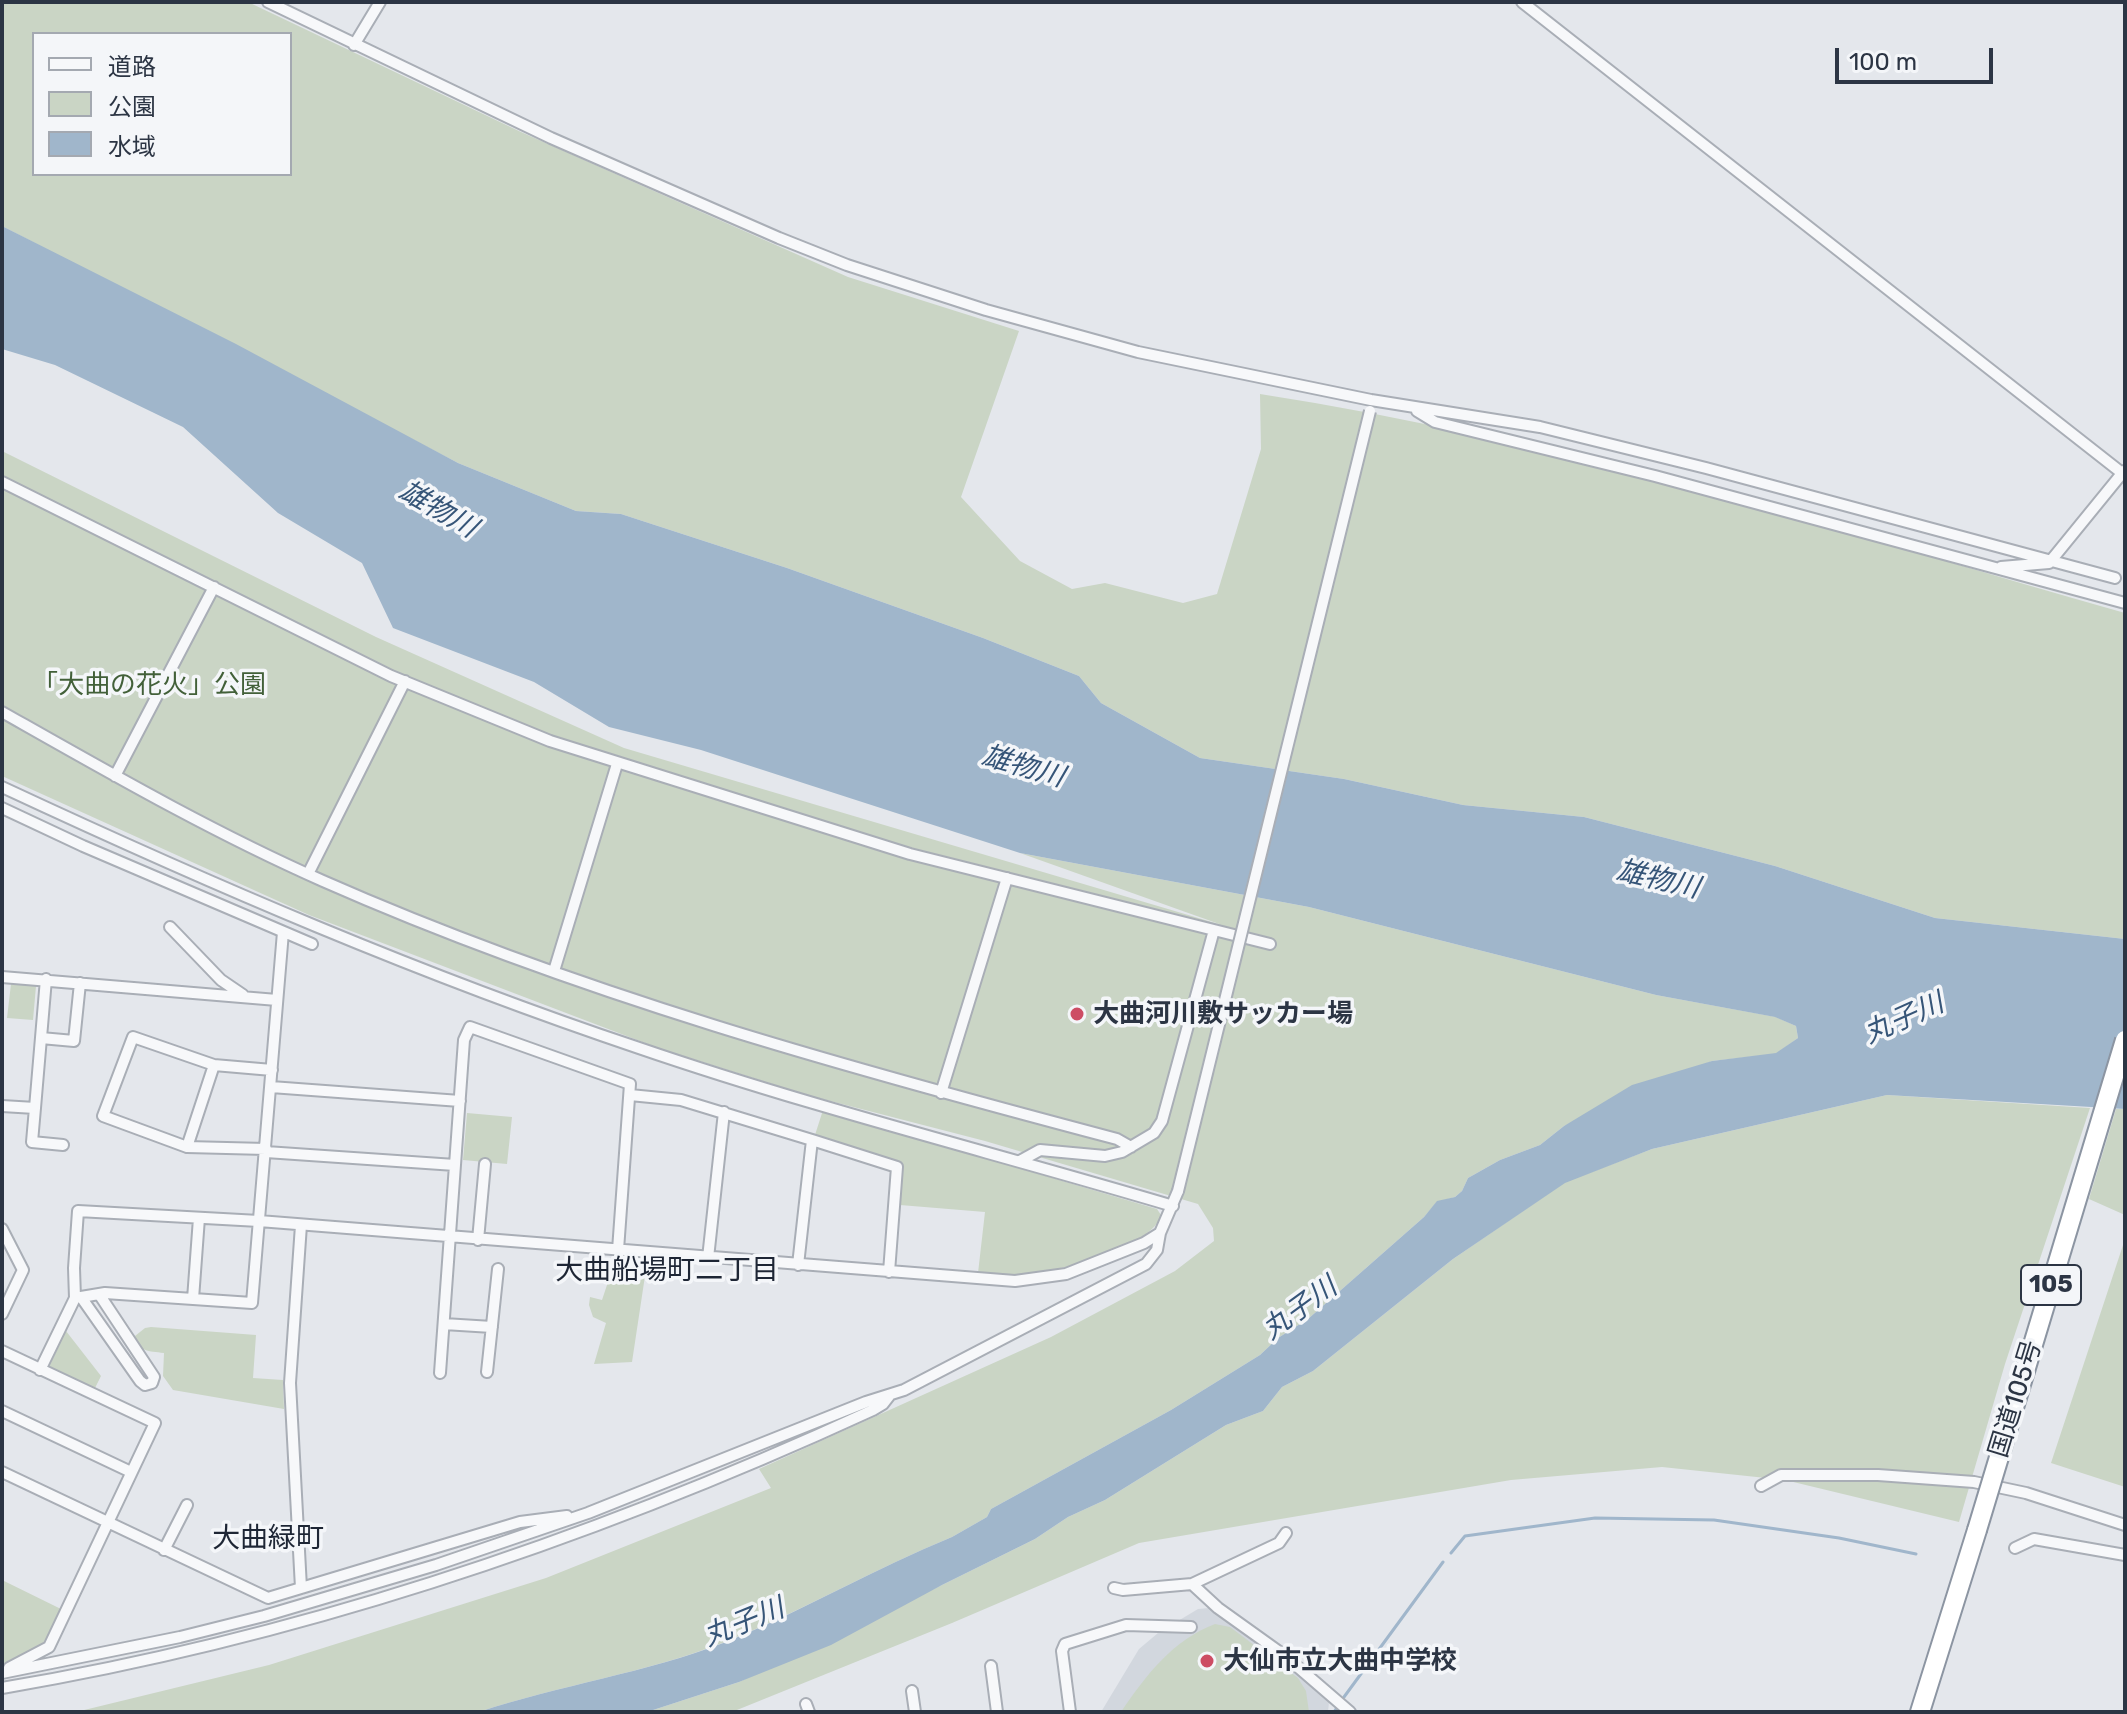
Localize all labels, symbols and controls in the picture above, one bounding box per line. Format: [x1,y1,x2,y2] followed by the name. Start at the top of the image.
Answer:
[32,32,292,176] legend
[1839,32,1997,82] scale bar
[1849,48,1917,76] text: 100 m
[108,53,156,81] text: 道路
[108,93,156,121] text: 公園
[108,133,156,161] text: 水域
[393,474,483,546] water label: 雄物川
[32,669,266,701] park label: 「大曲の花火」公園
[978,739,1068,795] water label: 雄物川
[1613,854,1703,906] water label: 雄物川
[1859,987,1949,1051] water label: 丸子川
[1093,998,1353,1030] place label: 大曲河川敷サッカー場
[1068,1005,1086,1023] marker: 大曲河川敷サッカー場
[555,1254,779,1288] district label: 大曲船場町二丁目
[2021,1265,2081,1305] road number: 105
[1256,1271,1344,1347] water label: 丸子川
[1983,1337,2049,1461] street label: 国道105号
[212,1522,324,1556] district label: 大曲緑町
[699,1592,789,1654] water label: 丸子川
[1223,1645,1457,1677] place label: 大仙市立大曲中学校
[1198,1652,1216,1670] marker: 大仙市立大曲中学校

